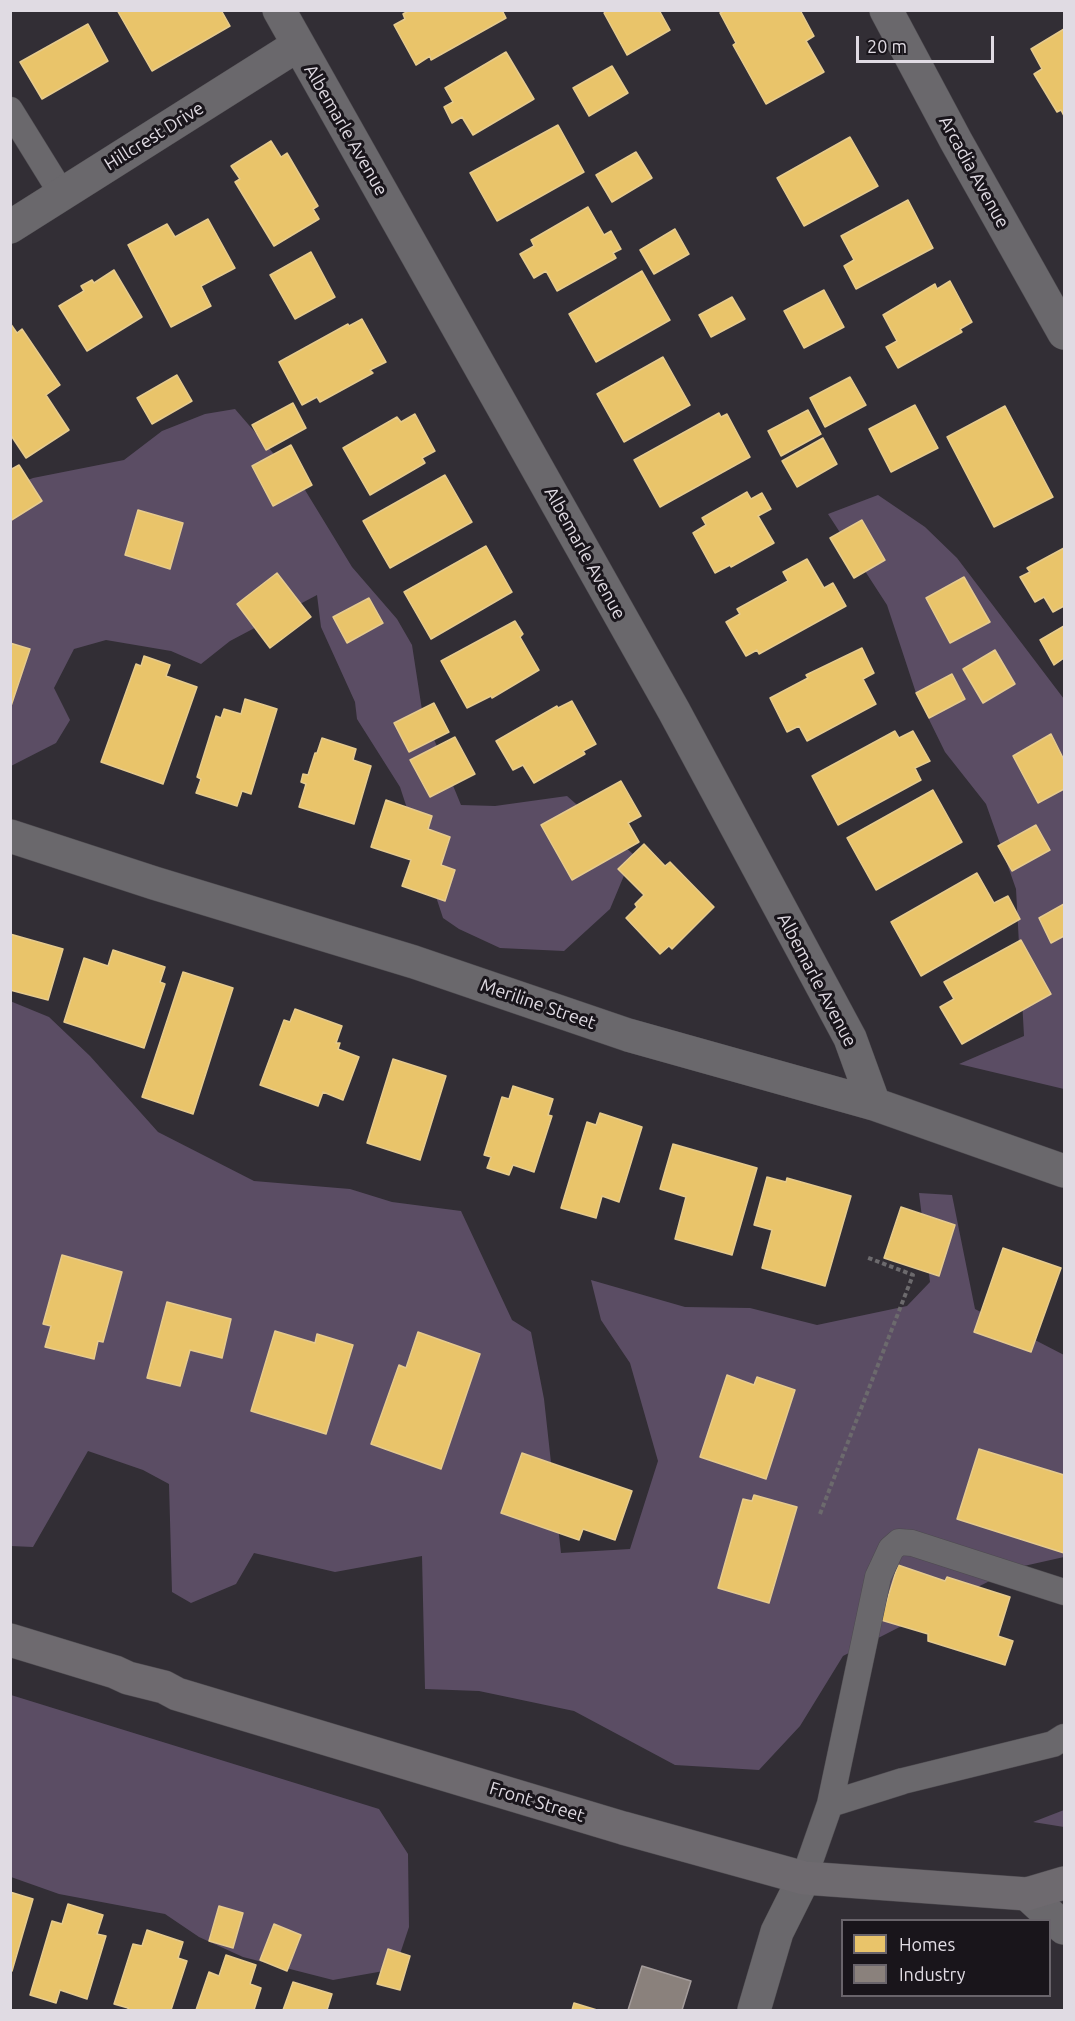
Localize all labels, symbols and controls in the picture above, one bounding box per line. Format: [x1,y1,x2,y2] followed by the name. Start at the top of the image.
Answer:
[859,24,997,62] scale bar
[867,36,907,56] text: 20 m
[300,61,392,199] street label: Albemarle Avenue
[100,97,208,175] street label: Hillcrest Drive
[934,112,1014,232] street label: Arcadia Avenue
[540,483,630,623] street label: Albemarle Avenue
[773,910,861,1050] street label: Albemarle Avenue
[478,974,598,1034] street label: Meriline Street
[487,1777,587,1827] street label: Front Street
[841,1919,1051,1997] legend
[899,1934,955,1954] text: Homes
[899,1964,965,1984] text: Industry

